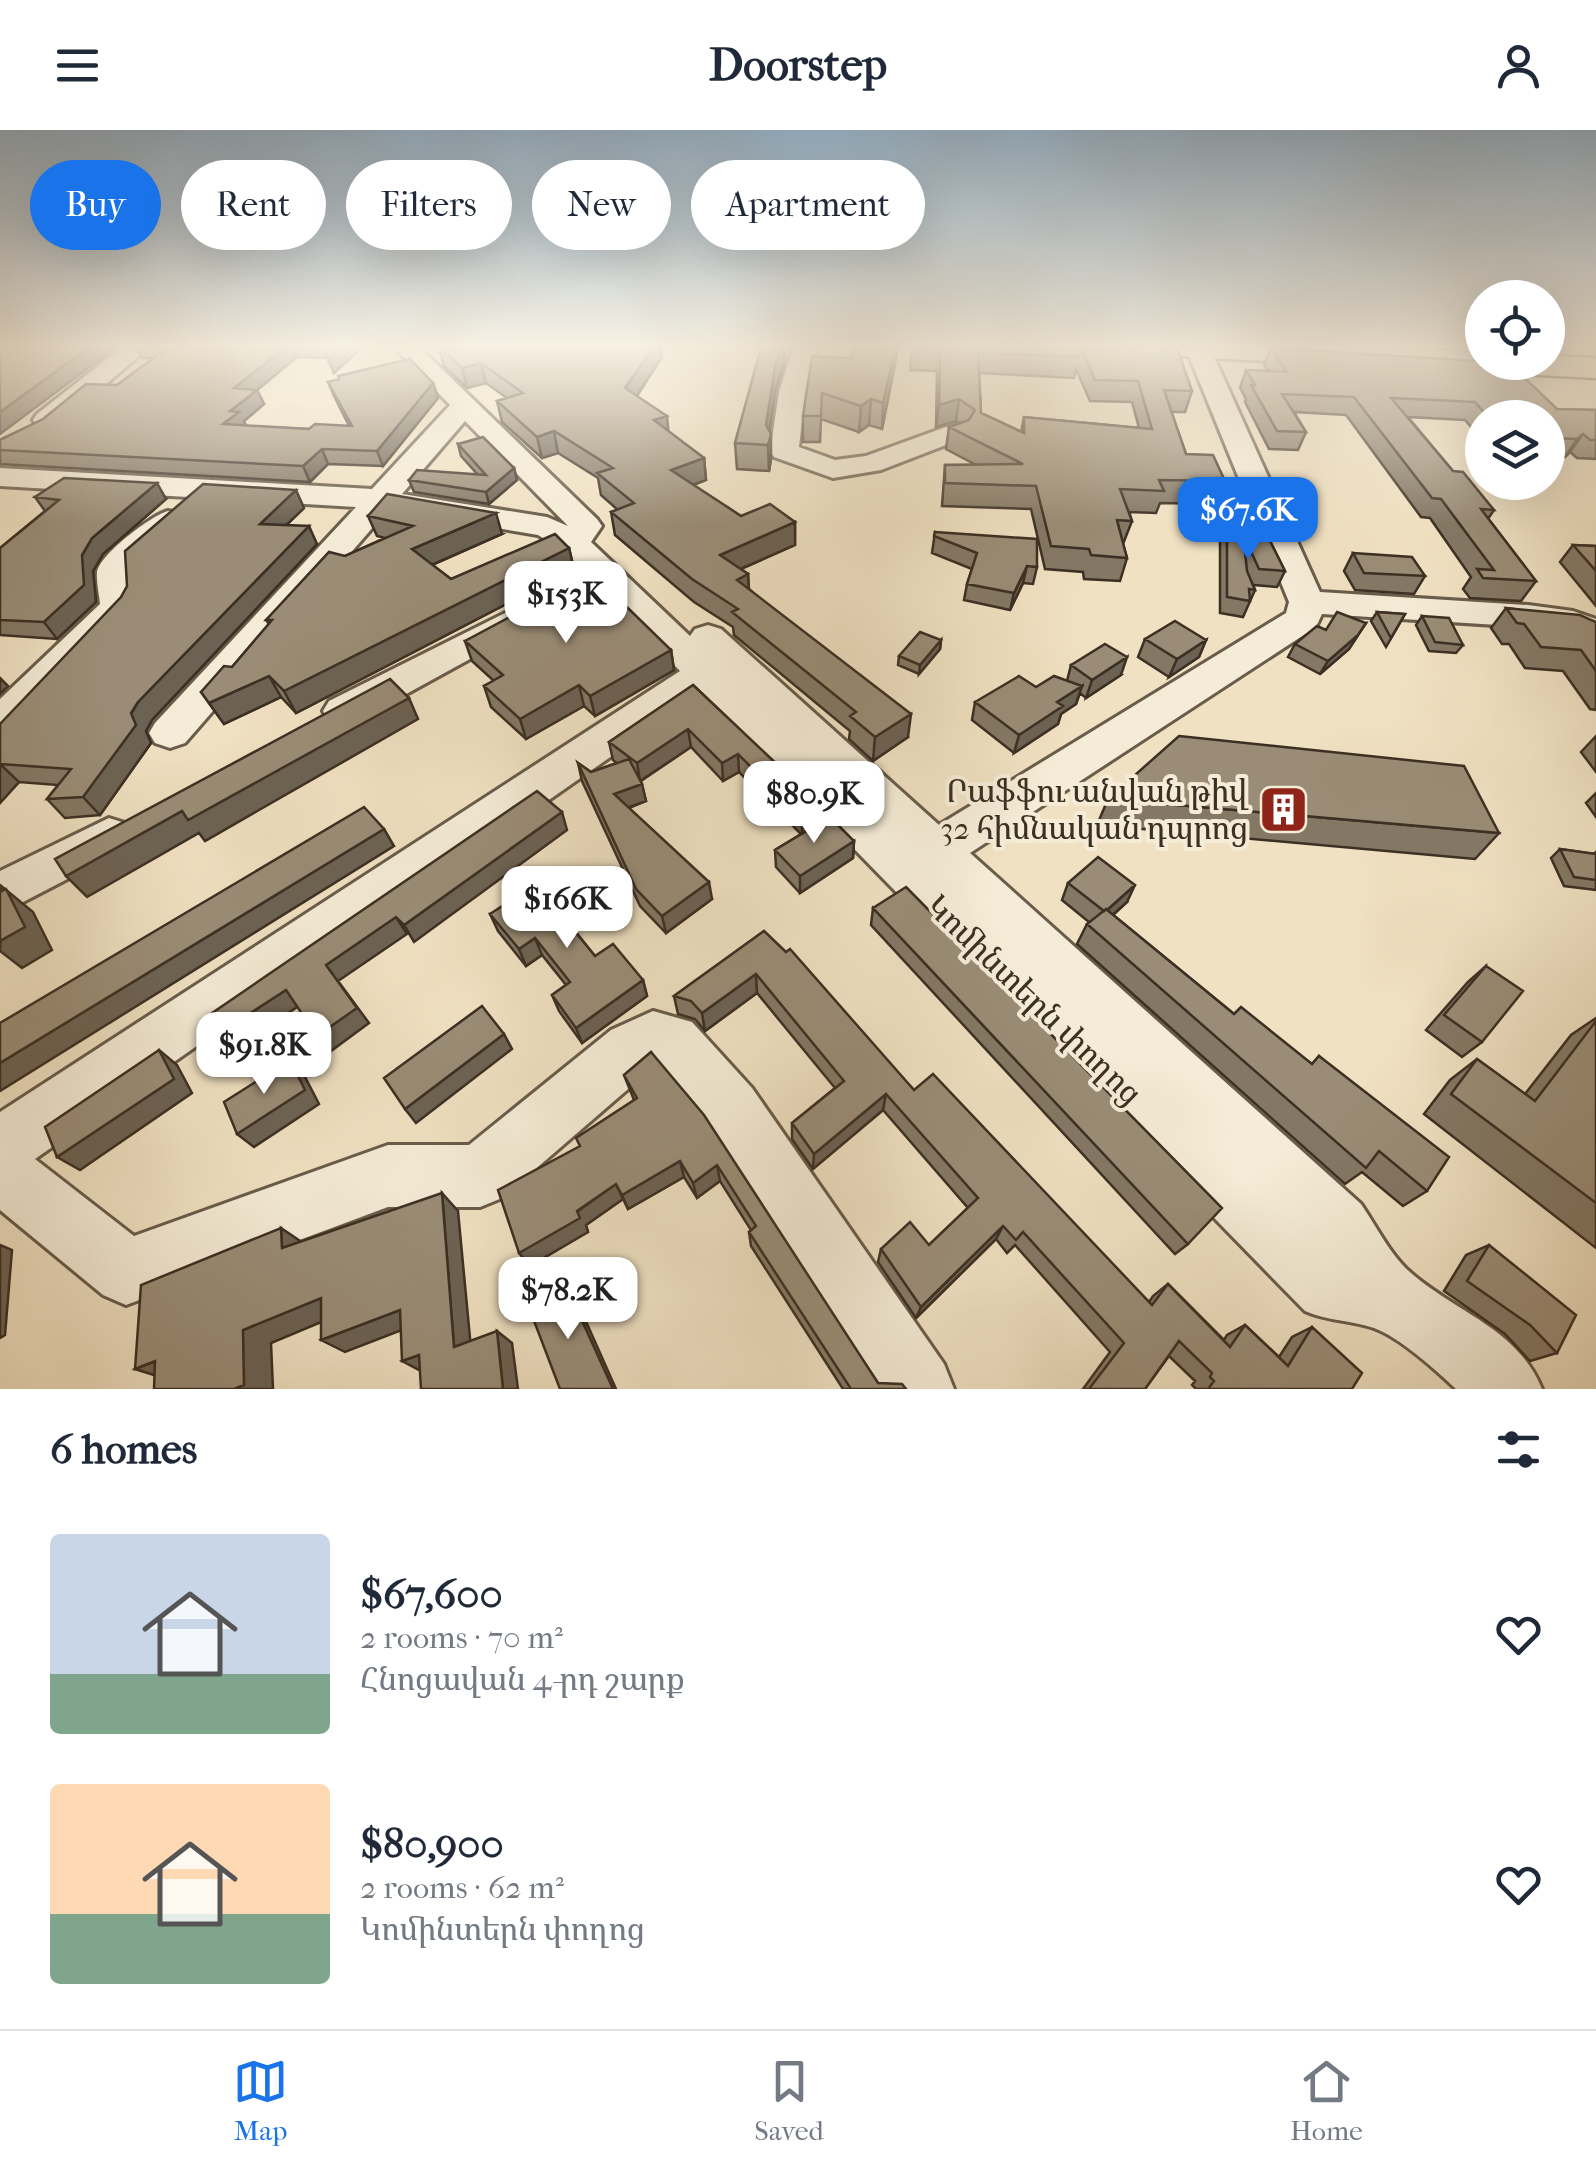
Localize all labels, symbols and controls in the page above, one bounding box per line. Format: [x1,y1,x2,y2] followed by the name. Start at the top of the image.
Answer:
[50,38,105,93] icon: menu
[1491,38,1546,93] icon: person
[709,39,887,92] text: Doorstep
[30,160,161,250] chip: Buy
[181,160,326,250] chip: Rent
[346,160,512,250] chip: Filters
[532,160,671,250] chip: New
[691,160,925,250] chip: Apartment
[1465,280,1565,500] map controls
[1465,280,1565,380] button: locate
[1465,400,1565,500] button: layers
[1167,477,1329,562] pin: $67.6K
[1200,491,1296,528] text: $67.6K
[496,561,636,646] pin: $153K
[526,575,606,612] text: $153K
[733,761,895,846] pin: $80.9K
[940,773,1249,847] place label: Րաֆֆու անվան թիվ 32 հիմնական դպրոց
[765,775,863,812] text: $80.9K
[1257,783,1309,835] building icon: Րաֆֆու անվան թիվ 32 հիմնական դպրոց
[497,866,637,951] pin: $166K
[524,880,610,917] text: $166K
[919,888,1149,1112] street label: Կոմինտերն փողոց
[183,1012,345,1097] pin: $91.8K
[218,1026,310,1063] text: $91.8K
[487,1257,649,1342] pin: $78.2K
[521,1271,616,1308] text: $78.2K
[1491,1422,1546,1477] icon: filters
[50,1425,197,1474] text: 6 homes
[360,1570,503,1619] text: $67,600
[130,1574,250,1694] icon: home
[1491,1607,1546,1662] icon: heart
[360,1619,563,1656] text: 2 rooms · 70 m²
[360,1661,685,1698] text: Հնոցավան 4-րդ շարք
[360,1820,504,1869] text: $80,900
[130,1824,250,1944] icon: home
[1491,1857,1546,1912] icon: heart
[360,1869,564,1906] text: 2 rooms · 62 m²
[360,1911,645,1948] text: Կոմինտերն փողոց
[233,2054,288,2147] tab: Map
[754,2054,824,2147] tab: Saved
[1290,2054,1363,2147] tab: Home

